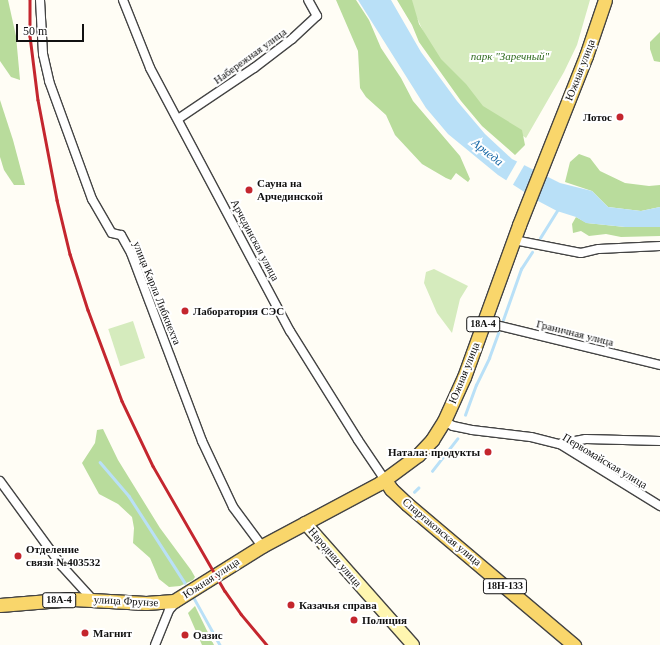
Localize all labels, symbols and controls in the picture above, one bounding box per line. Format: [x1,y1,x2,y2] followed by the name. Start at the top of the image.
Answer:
[18,16,86,42] scale bar
[23,24,47,38] text: 50 m
[211,25,289,87] street label: Набережная улица
[562,37,598,103] street label: Южная улица
[471,49,549,63] park label: парк "Заречный"
[583,110,612,124] place label: Лотос
[615,112,625,122] marker: Лотос
[468,136,506,170] water label: Арчеда
[257,177,323,203] place label: Сауна на Арчединской
[244,185,254,195] marker: Сауна на Арчединской
[228,197,282,283] street label: Арчединская улица
[130,239,184,347] street label: улица Карла Либкнехта
[193,304,284,318] place label: Лаборатория СЭС
[180,306,190,316] marker: Лаборатория СЭС
[466,316,500,332] road number: 18А-4
[535,317,615,349] street label: Граничная улица
[446,340,482,406] street label: Южная улица
[560,431,650,491] street label: Первомайская улица
[388,445,480,459] place label: Натала: продукты
[483,447,493,457] marker: Натала: продукты
[400,495,484,569] street label: Спартаковская улица
[305,524,365,590] street label: Народная улица
[26,543,100,569] place label: Отделение связи №403532
[13,551,23,561] marker: Отделение связи №403532
[180,555,242,601] street label: Южная улица
[482,578,528,594] road number: 18Н-133
[42,592,76,608] road number: 18А-4
[93,593,159,609] street label: улица Фрунзе
[299,598,377,612] place label: Казачья справа
[286,600,296,610] marker: Казачья справа
[362,613,407,627] place label: Полиция
[349,615,359,625] marker: Полиция
[93,626,132,640] place label: Магнит
[80,628,90,638] marker: Магнит
[193,628,223,642] place label: Оазис
[180,630,190,640] marker: Оазис

